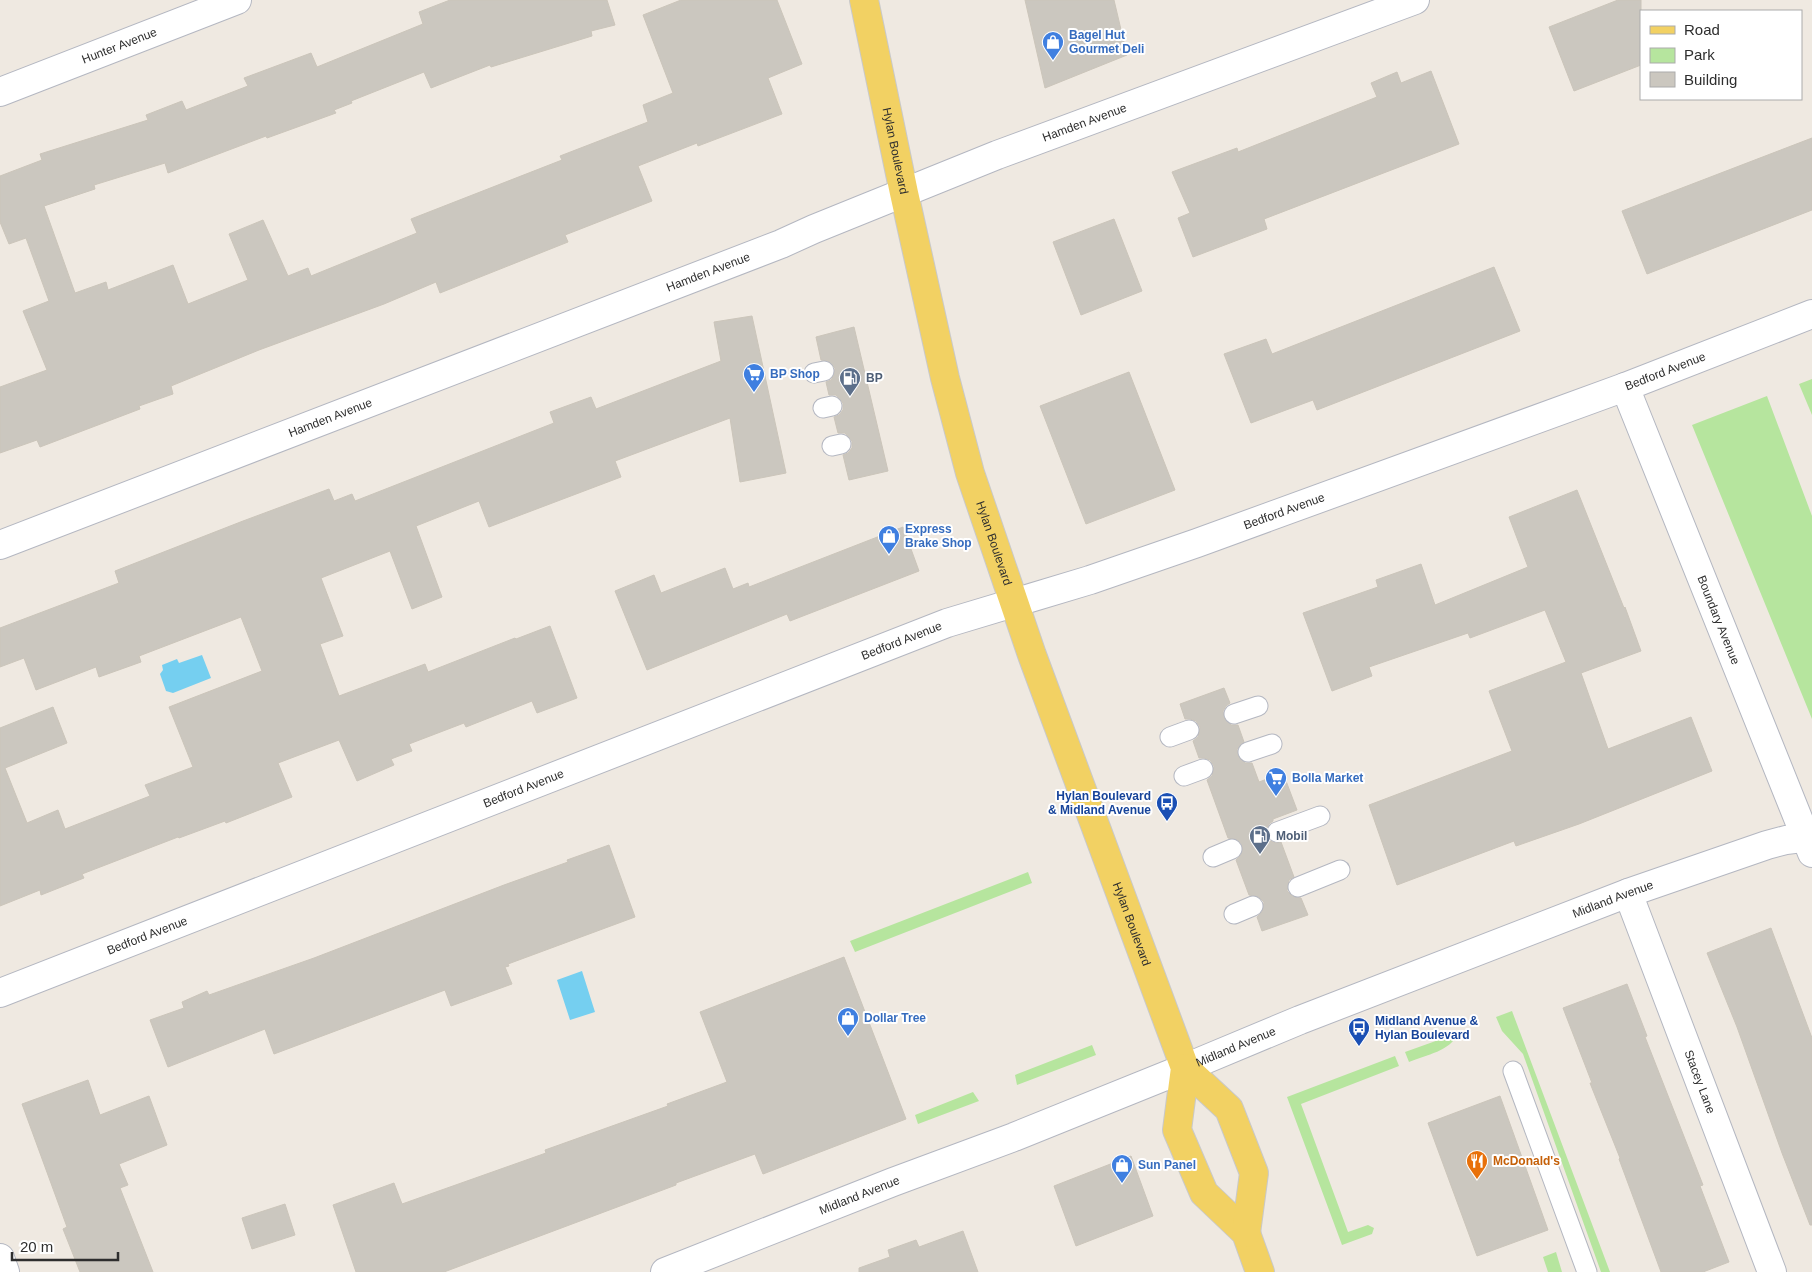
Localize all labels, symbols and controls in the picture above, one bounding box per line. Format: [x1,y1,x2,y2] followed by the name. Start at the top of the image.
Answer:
[1640,10,1802,100] legend
[1684,21,1720,38] text: Road
[80,25,159,67] street label: Hunter Avenue
[1069,28,1144,56] place label: Bagel Hut Gourmet Deli
[1041,30,1065,61] shop icon: Bagel Hut Gourmet Deli
[1684,46,1715,63] text: Park
[1684,71,1737,88] text: Building
[1041,100,1129,145] street label: Hamden Avenue
[879,106,911,195] street label: Hylan Boulevard
[664,249,752,295] street label: Hamden Avenue
[1623,349,1708,393] street label: Bedford Avenue
[742,362,766,393] supermarket icon: BP Shop
[838,366,862,397] fuel station icon: BP
[770,367,820,381] place label: BP Shop
[866,371,883,385] place label: BP
[286,395,374,440] street label: Hamden Avenue
[1242,490,1327,532] street label: Bedford Avenue
[973,499,1015,587] street label: Hylan Boulevard
[905,522,972,550] place label: Express Brake Shop
[877,524,901,555] shop icon: Express Brake Shop
[1694,573,1743,667] street label: Boundary Avenue
[859,619,944,663] street label: Bedford Avenue
[481,766,566,811] street label: Bedford Avenue
[1264,766,1288,797] supermarket icon: Bolla Market
[1292,771,1363,785] place label: Bolla Market
[1048,789,1151,817] place label: Hylan Boulevard & Midland Avenue
[1155,791,1179,822] bus stop icon: Hylan Boulevard & Midland Avenue
[1248,824,1272,855] fuel station icon: Mobil
[1276,829,1307,843] place label: Mobil
[1570,878,1655,921] street label: Midland Avenue
[1110,880,1154,968] street label: Hylan Boulevard
[105,913,190,958] street label: Bedford Avenue
[836,1006,860,1037] shop icon: Dollar Tree
[864,1011,926,1025] place label: Dollar Tree
[1375,1014,1478,1042] place label: Midland Avenue & Hylan Boulevard
[1347,1016,1371,1047] bus stop icon: Midland Avenue & Hylan Boulevard
[1194,1024,1278,1070] street label: Midland Avenue
[1681,1048,1718,1116] street label: Stacey Lane
[1465,1149,1489,1180] restaurant icon: McDonald's
[1110,1153,1134,1184] shop icon: Sun Panel
[1493,1154,1560,1168] place label: McDonald's
[1138,1158,1196,1172] place label: Sun Panel
[817,1173,902,1217] street label: Midland Avenue
[12,1230,119,1262] scale bar
[20,1238,53,1255] text: 20 m

